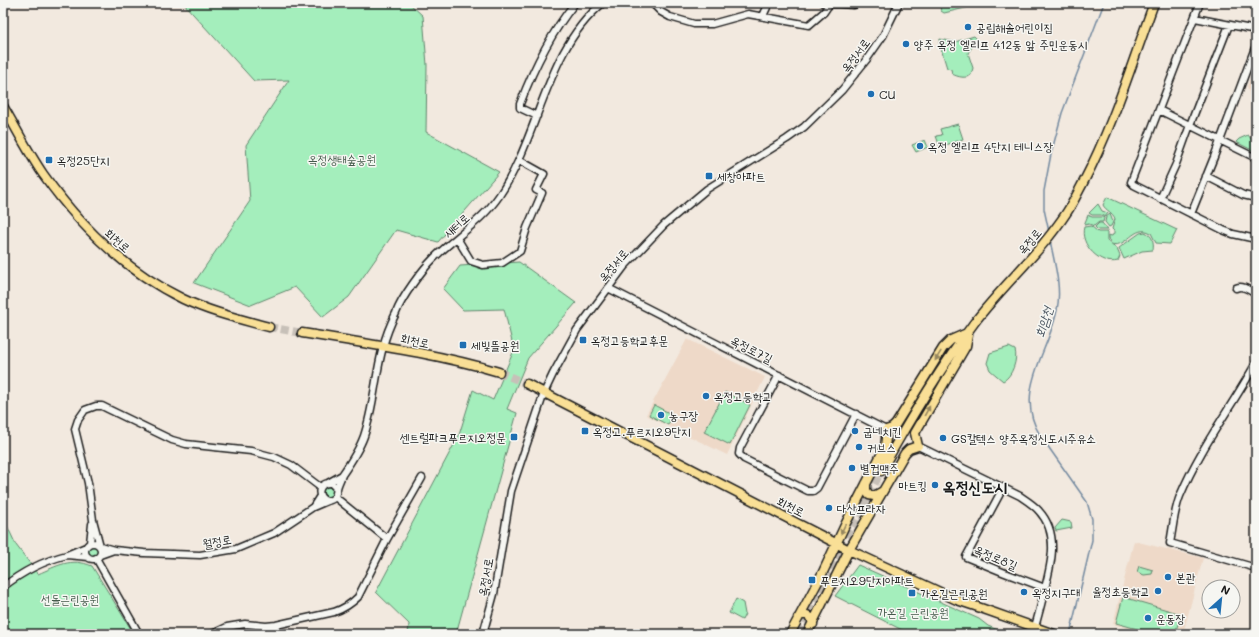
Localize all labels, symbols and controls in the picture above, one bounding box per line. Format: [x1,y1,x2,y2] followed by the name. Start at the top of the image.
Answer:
[976,19,1053,35] place label: 공립해솔어린이집
[963,22,973,32] marker: 공립해솔어린이집
[837,35,873,75] street label: 옥정서로
[914,36,1087,52] place label: 양주 옥정 엘리프 412동 앞 주민운동시
[901,39,911,49] marker: 양주 옥정 엘리프 412동 앞 주민운동시
[879,86,896,102] place label: CU
[866,89,876,99] marker: CU
[928,138,1053,154] place label: 옥정 엘리프 4단지 테니스장
[915,141,925,151] marker: 옥정 엘리프 4단지 테니스장
[308,151,376,167] park label: 옥정생태숲공원
[57,152,109,168] place label: 옥정25단지
[44,155,54,165] marker: 옥정25단지
[717,168,765,184] place label: 세창아파트
[704,171,714,181] marker: 세창아파트
[440,209,472,241] street label: 새터로
[102,224,134,256] street label: 회천로
[1014,225,1044,257] street label: 옥정로
[594,245,632,285] street label: 옥정서로
[1030,303,1056,339] water label: 회암천
[399,329,431,351] street label: 회천로
[591,332,668,348] place label: 옥정고등학교후문
[728,332,776,367] street label: 옥정로7길
[578,335,588,345] marker: 옥정고등학교후문
[471,337,519,353] place label: 세빛뜰공원
[458,340,468,350] marker: 세빛뜰공원
[935,350,942,361] one-way arrow
[714,388,772,404] place label: 옥정고등학교
[701,391,711,401] marker: 옥정고등학교
[924,405,931,417] one-way arrow
[669,407,698,423] place label: 농구장
[656,410,666,420] marker: 농구장
[593,423,691,439] place label: 옥정고.푸르지오9단지
[863,423,902,439] place label: 굽네치킨
[580,426,590,436] marker: 옥정고.푸르지오9단지
[850,426,860,436] marker: 굽네치킨
[400,429,506,445] place label: 센트럴파크푸르지오정문
[951,430,1096,446] place label: GS칼텍스 양주옥정신도시주유소
[509,432,519,442] marker: 센트럴파크푸르지오정문
[938,433,948,443] marker: GS칼텍스 양주옥정신도시주유소
[867,439,896,455] place label: 커브스
[854,442,864,452] marker: 커브스
[860,460,899,476] place label: 별컵맥주
[847,463,857,473] marker: 별컵맥주
[943,476,1007,497] district label: 옥정신도시
[898,477,927,493] place label: 마트킹
[930,480,940,490] marker: 마트킹
[774,492,808,520] street label: 회천로
[837,500,886,516] place label: 다산프라자
[824,503,834,513] marker: 다산프라자
[840,523,846,535] one-way arrow
[201,531,233,551] street label: 월정로
[972,541,1021,573] street label: 옥정로8길
[474,557,496,597] street label: 옥정서로
[1176,569,1196,585] place label: 본관
[820,572,914,588] place label: 푸르지오9단지아파트
[1163,572,1173,582] marker: 본관
[807,575,817,585] marker: 푸르지오9단지아파트
[1201,579,1241,619] north arrow
[1219,581,1233,598] text: N
[1092,583,1150,599] place label: 율정초등학교
[1032,584,1080,600] place label: 옥정지구대
[920,585,988,601] place label: 가온길근린공원
[1153,586,1163,596] marker: 율정초등학교
[1019,587,1029,597] marker: 옥정지구대
[907,588,917,598] marker: 가온길근린공원
[41,591,99,607] park label: 선돌근린공원
[877,604,949,620] park label: 가온길 근린공원
[1156,610,1185,626] place label: 운동장
[1143,613,1153,623] marker: 운동장

